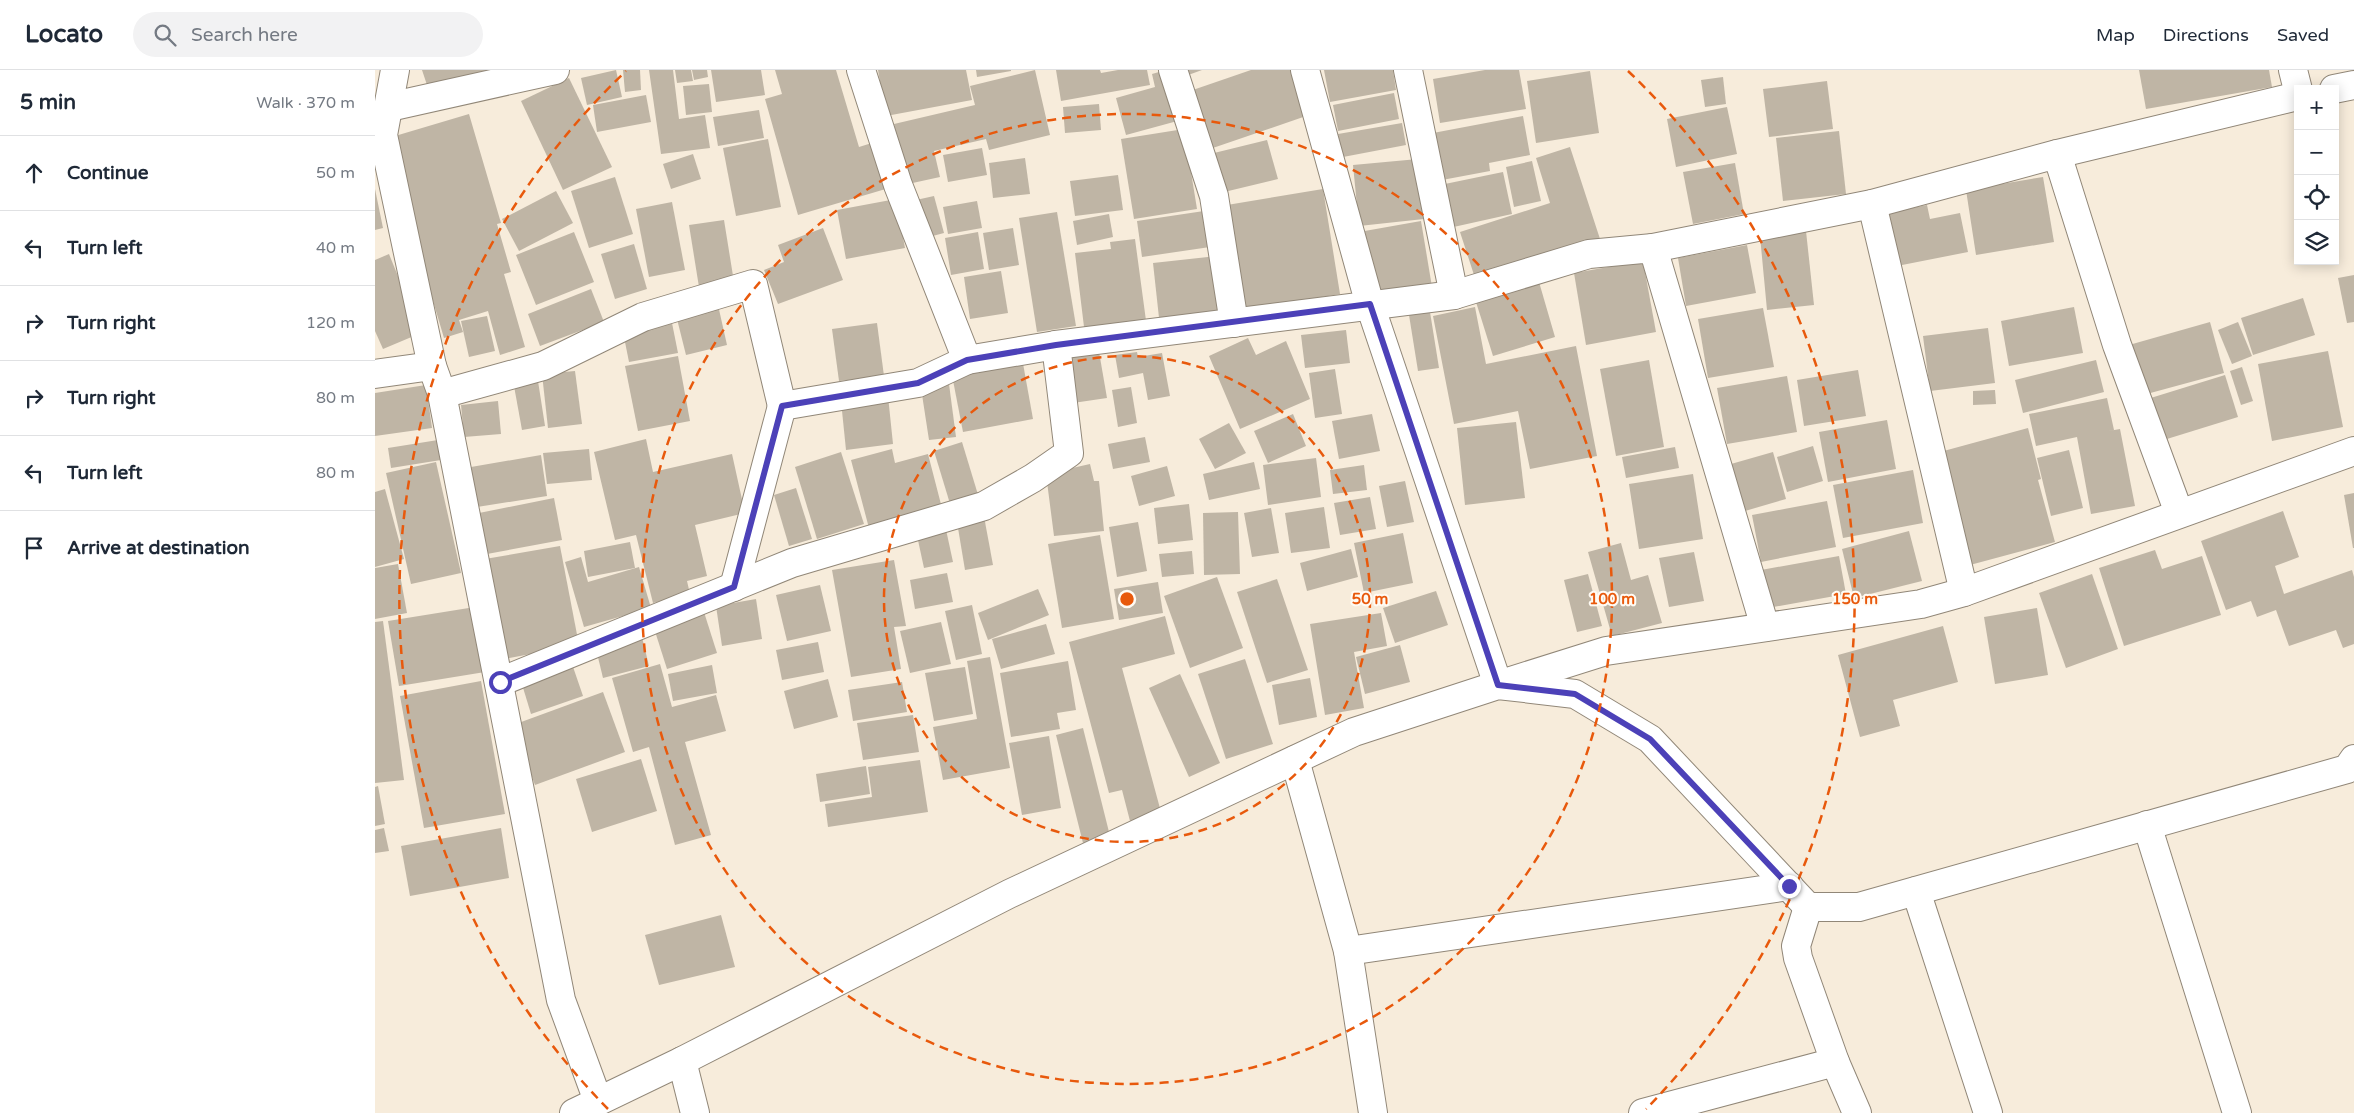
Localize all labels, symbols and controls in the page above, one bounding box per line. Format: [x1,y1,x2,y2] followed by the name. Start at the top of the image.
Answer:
[133,12,483,57] search box
[25,20,103,49] text: Locato
[151,21,179,49] icon: search
[191,24,298,46] text: Search here
[2096,24,2135,46] text: Map
[2163,24,2249,46] text: Directions
[2277,24,2329,46] text: Saved
[2294,85,2339,265] map controls
[2294,85,2339,130] button: +
[20,90,76,115] text: 5 min
[256,93,355,113] text: Walk · 370 m
[2294,130,2339,175] button: −
[20,159,48,187] icon: ahead
[67,162,149,184] text: Continue
[316,163,355,183] text: 50 m
[2294,175,2339,220] button: locate
[2294,220,2339,265] button: layers
[20,234,48,262] icon: left
[67,237,143,259] text: Turn left
[316,238,355,258] text: 40 m
[20,309,48,337] icon: right
[67,312,155,334] text: Turn right
[306,313,355,333] text: 120 m
[20,384,48,412] icon: right
[67,387,155,409] text: Turn right
[316,388,355,408] text: 80 m
[20,459,48,487] icon: left
[67,462,143,484] text: Turn left
[316,463,355,483] text: 80 m
[20,534,48,562] icon: arrive
[67,537,250,559] text: Arrive at destination
[1118,590,1136,608] centre of rings
[1352,590,1388,608] text: 50 m
[1589,590,1635,608] text: 100 m
[1832,590,1878,608] text: 150 m
[489,671,512,694] route start
[1778,875,1801,898] route end

